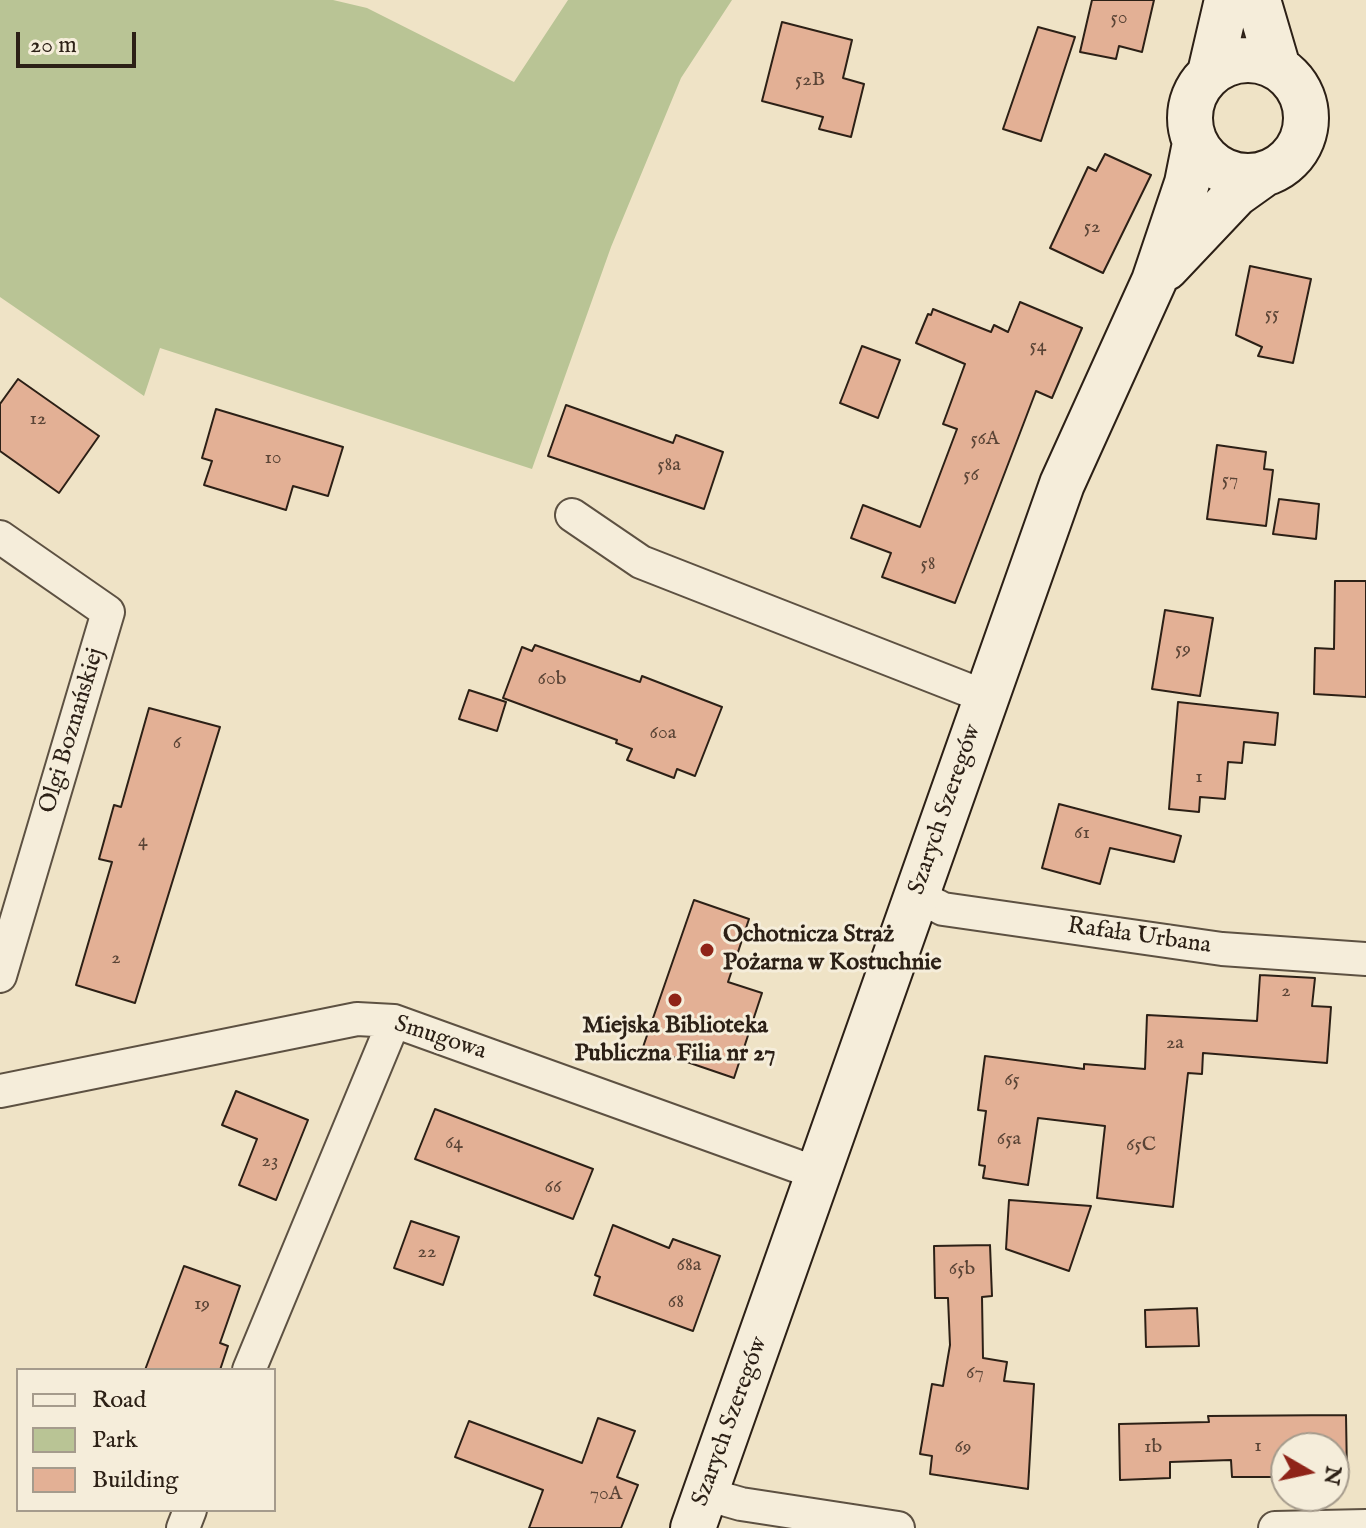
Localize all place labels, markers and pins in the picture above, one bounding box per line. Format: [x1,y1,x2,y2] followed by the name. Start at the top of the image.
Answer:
[723,922,942,978] place label: Ochotnicza Straż Pożarna w Kostuchnie
[698,941,716,959] marker: Ochotnicza Straż Pożarna w Kostuchnie
[666,991,684,1009] marker: Miejska Biblioteka Publiczna Filia nr 27
[574,1013,776,1069] place label: Miejska Biblioteka Publiczna Filia nr 27

